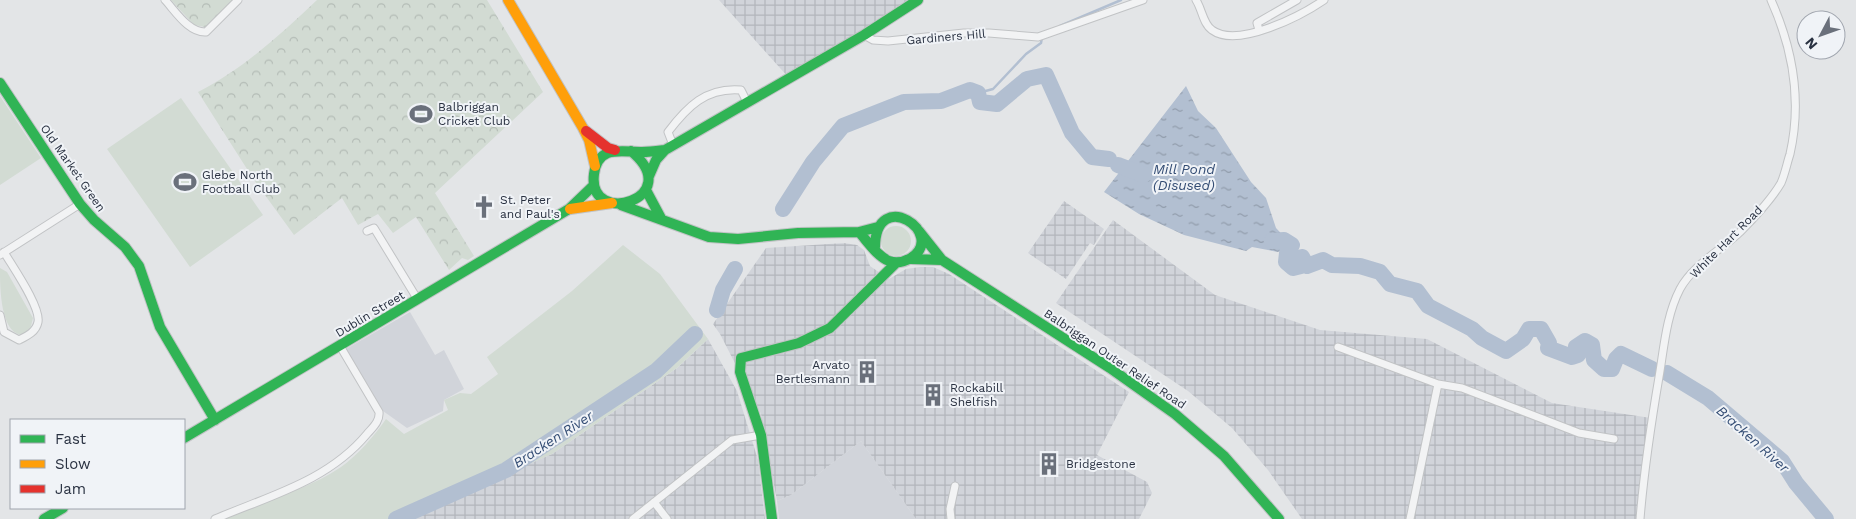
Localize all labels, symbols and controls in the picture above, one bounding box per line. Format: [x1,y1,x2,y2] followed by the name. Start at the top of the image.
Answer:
[1796,10,1846,60] north arrow
[906,27,987,47] street label: Gardiners Hill
[1802,34,1821,53] text: N
[438,100,510,128] place label: Balbriggan Cricket Club
[408,101,434,127] sports icon: Balbriggan Cricket Club
[38,122,108,214] street label: Old Market Green
[1153,161,1215,193] water label: Mill Pond (Disused)
[202,168,280,196] place label: Glebe North Football Club
[172,169,198,195] sports icon: Glebe North Football Club
[500,193,560,221] place label: St. Peter and Paul's
[471,194,497,220] church icon: St. Peter and Paul's
[1687,203,1765,281] street label: White Hart Road
[333,288,407,340] street label: Dublin Street
[1041,306,1189,412] street label: Balbriggan Outer Relief Road
[776,358,850,386] place label: Arvato Bertlesmann
[854,359,880,385] building icon: Arvato Bertlesmann
[950,381,1004,409] place label: Rockabill Shelfish
[920,382,946,408] building icon: Rockabill Shelfish
[1713,402,1793,476] water label: Bracken River
[510,407,596,471] water label: Bracken River
[10,419,185,509] legend
[55,430,87,448] text: Fast
[1036,451,1062,477] building icon: Bridgestone
[55,455,91,473] text: Slow
[1066,457,1136,471] place label: Bridgestone
[55,480,86,498] text: Jam

